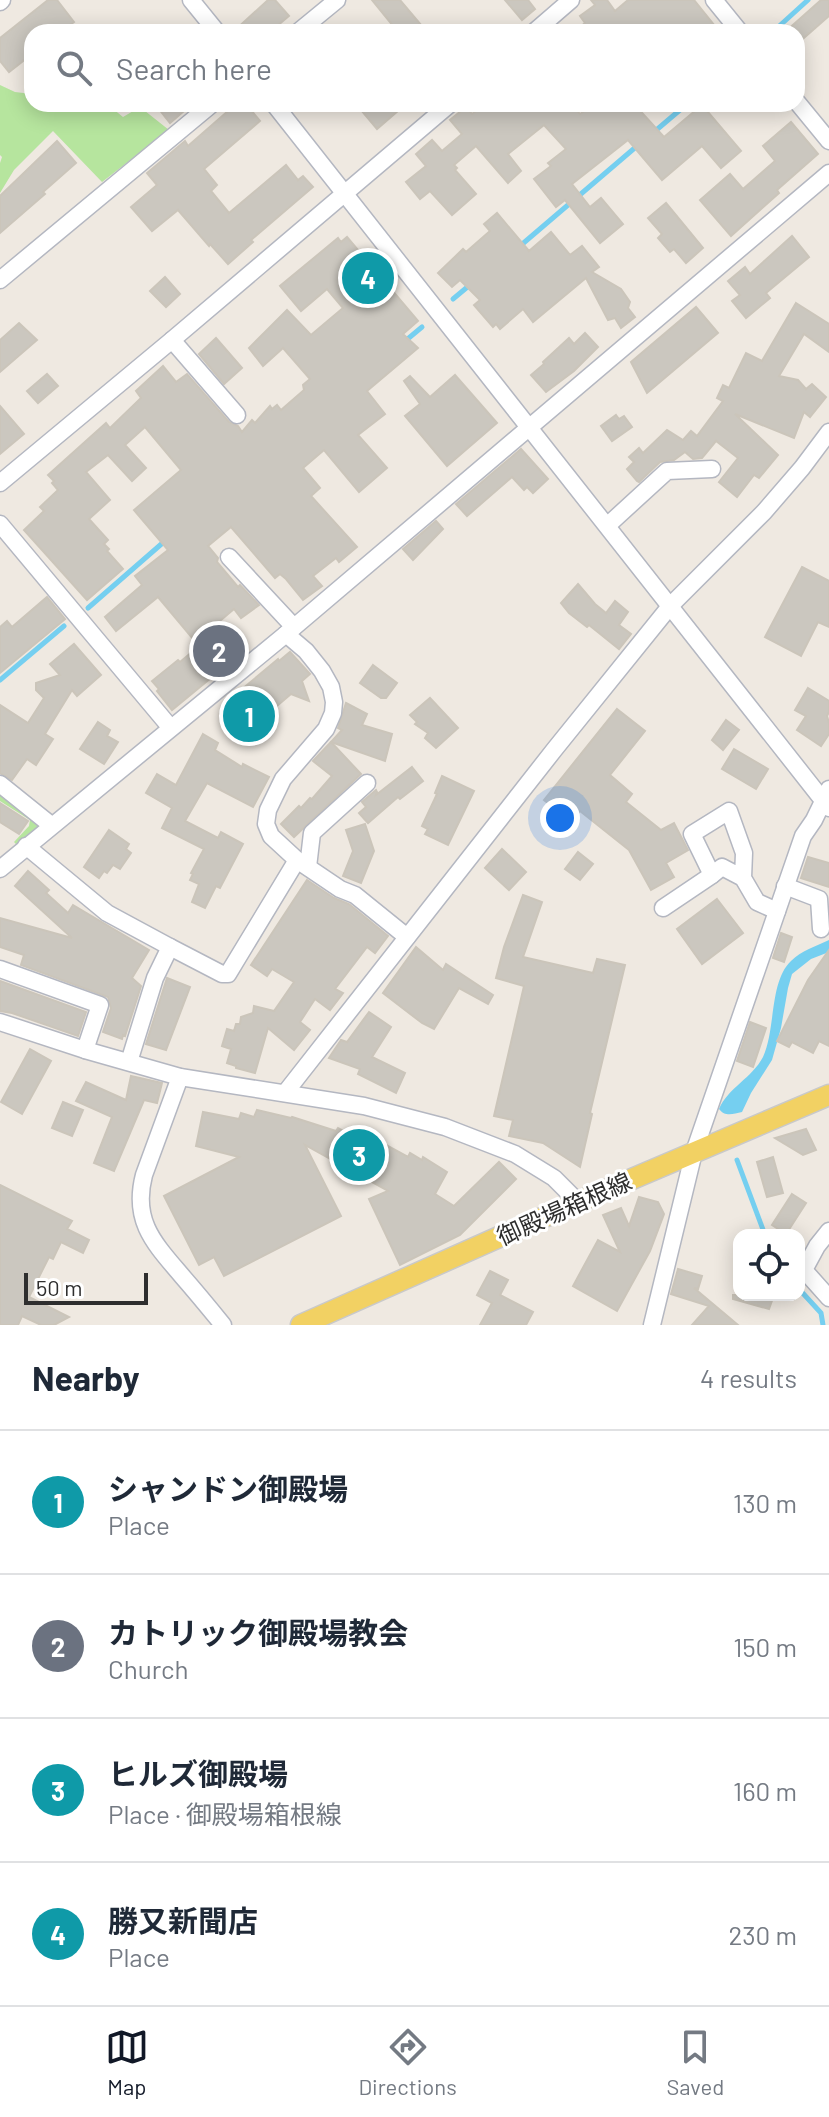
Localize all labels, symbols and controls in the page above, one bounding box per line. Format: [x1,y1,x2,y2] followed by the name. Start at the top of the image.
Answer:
[24,24,805,112] search box
[52,46,96,90] icon: search
[116,50,272,86] text: Search here
[342,248,394,308] pin: 4
[193,621,245,681] pin: 2
[223,686,275,746] pin: 1
[540,798,580,838] your location
[333,1125,385,1185] pin: 3
[492,1165,636,1251] street label: 御殿場箱根線
[733,1229,805,1301] map controls
[733,1229,805,1301] button: locate
[24,1269,148,1305] scale bar
[36,1274,82,1300] text: 50 m
[32,1357,140,1398] text: Nearby
[700,1362,797,1393] text: 4 results
[108,1470,348,1506] text: シャンドン御殿場
[53,1487,63,1518] text: 1
[733,1487,797,1518] text: 130 m
[108,1509,170,1540] text: Place
[108,1614,408,1650] text: カトリック御殿場教会
[51,1631,65,1662] text: 2
[733,1631,797,1662] text: 150 m
[108,1653,189,1684] text: Church
[108,1755,288,1791] text: ヒルズ御殿場
[51,1775,65,1806] text: 3
[733,1775,797,1806] text: 160 m
[108,1798,342,1829] text: Place · 御殿場箱根線
[108,1902,258,1938] text: 勝又新聞店
[50,1919,66,1950] text: 4
[728,1919,797,1950] text: 230 m
[108,1941,170,1972] text: Place
[105,2025,149,2099] tab: Map
[358,2025,457,2099] tab: Directions
[666,2025,724,2099] tab: Saved

